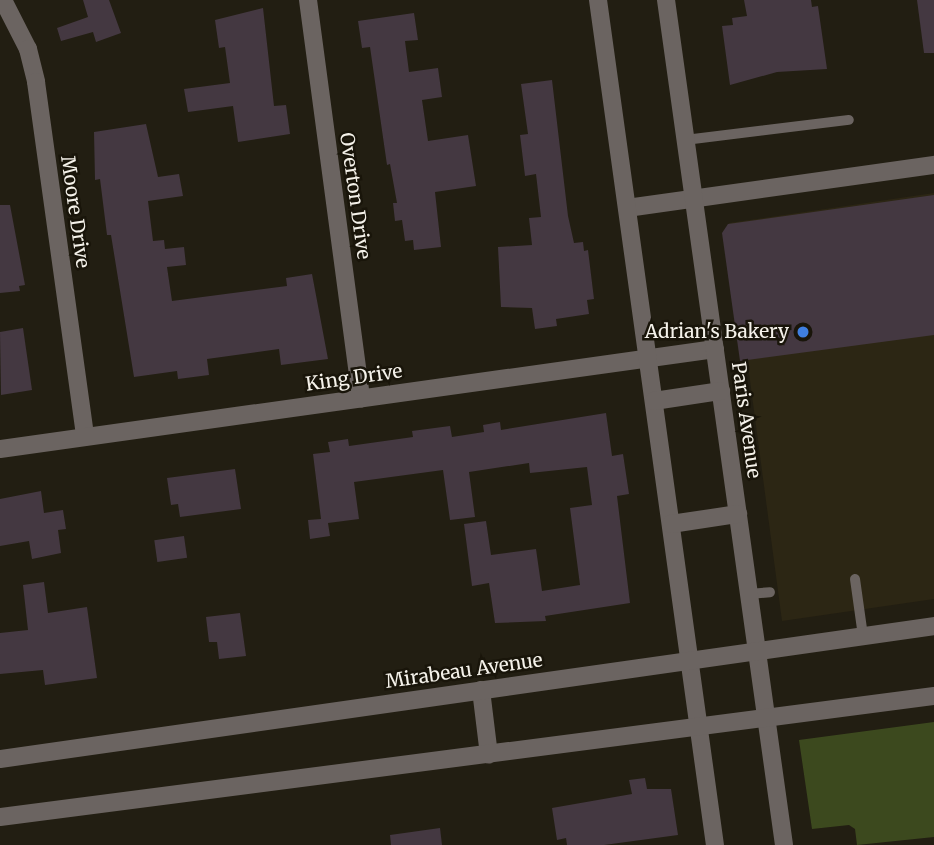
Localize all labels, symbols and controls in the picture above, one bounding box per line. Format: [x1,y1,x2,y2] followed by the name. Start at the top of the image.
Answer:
[335,131,375,261] street label: Overton Drive
[56,154,94,270] street label: Moore Drive
[645,321,789,343] place label: Adrian's Bakery
[795,324,811,340] marker: Adrian's Bakery
[304,360,404,396] street label: King Drive
[727,360,765,480] street label: Paris Avenue
[384,649,544,693] street label: Mirabeau Avenue

